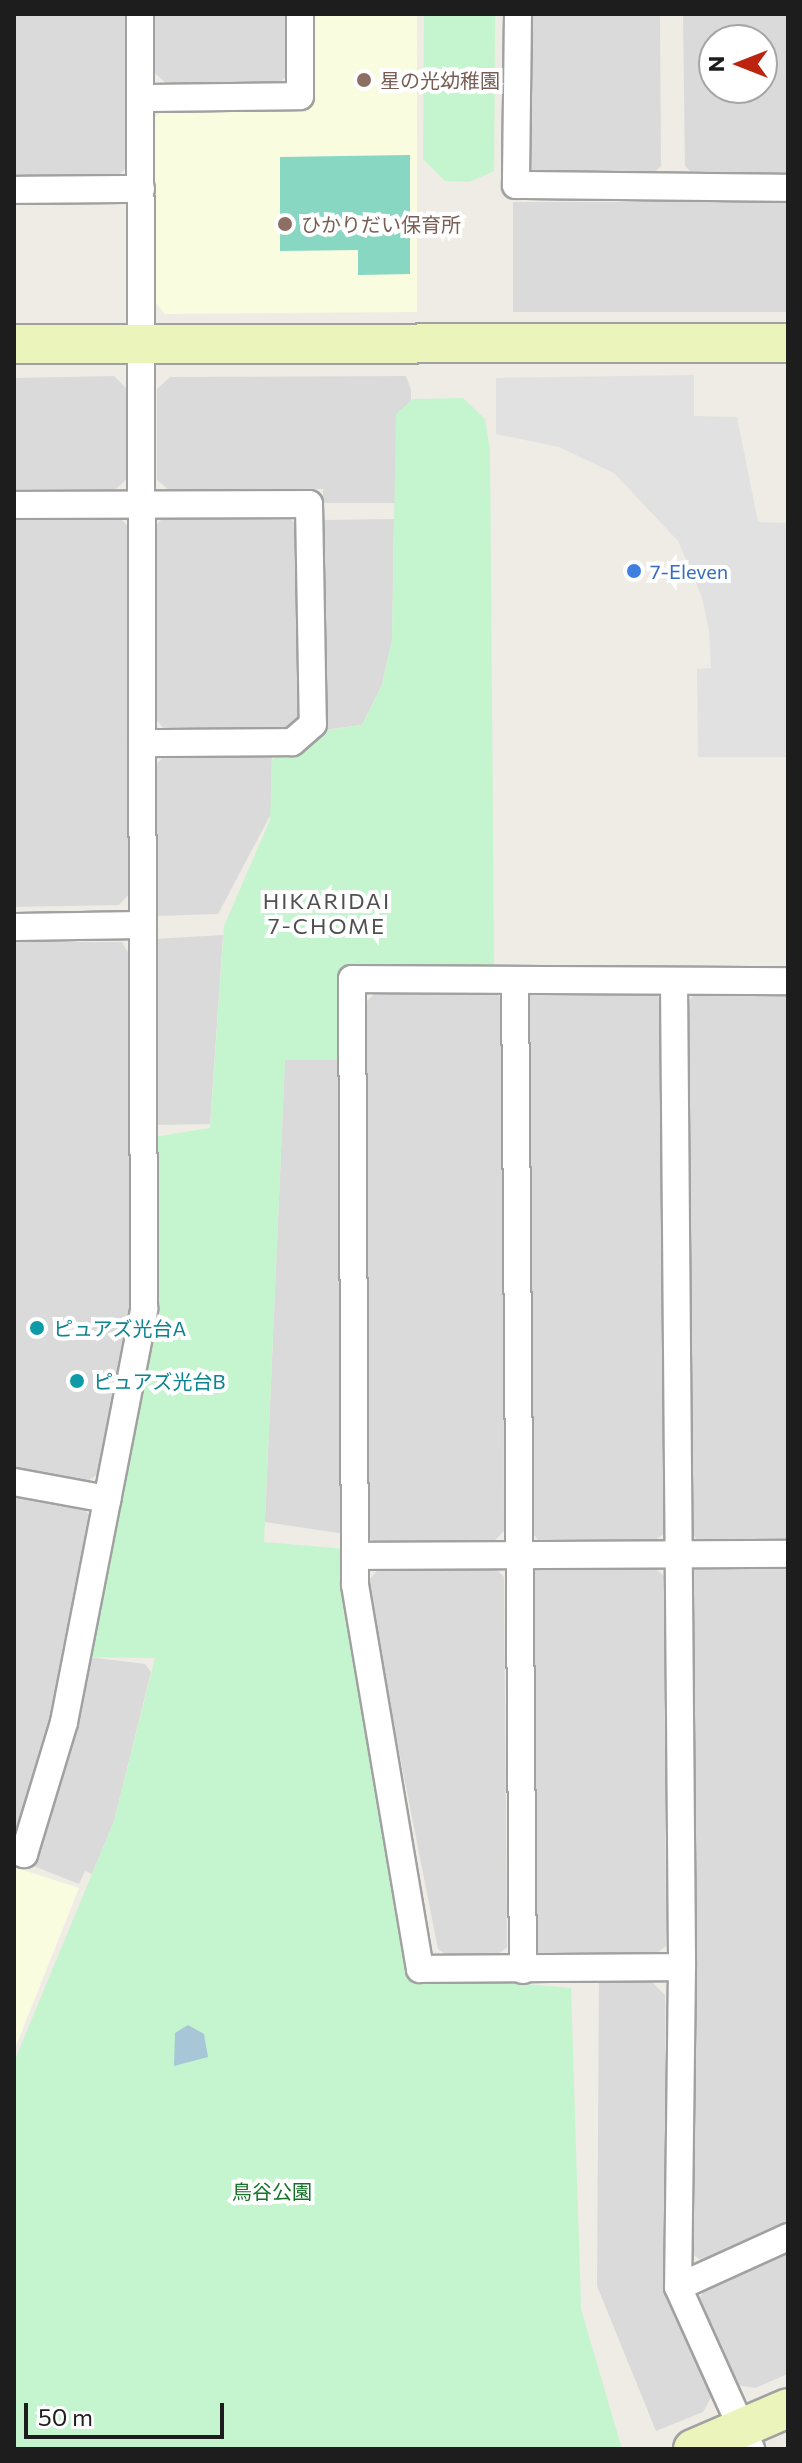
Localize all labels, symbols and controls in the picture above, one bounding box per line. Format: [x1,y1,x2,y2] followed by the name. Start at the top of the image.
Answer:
[698,24,778,104] north arrow
[702,56,729,72] text: N
[380,68,500,92] place label: 星の光幼稚園
[355,71,373,89] marker: 星の光幼稚園
[301,212,461,236] place label: ひかりだい保育所
[276,215,294,233] marker: ひかりだい保育所
[650,559,728,583] place label: 7-Eleven
[625,562,643,580] marker: 7-Eleven
[263,887,391,938] district label: HIKARIDAI 7-CHOME
[53,1316,187,1340] place label: ピュアズ光台A
[28,1319,46,1337] marker: ピュアズ光台A
[93,1369,226,1393] place label: ピュアズ光台B
[68,1372,86,1390] marker: ピュアズ光台B
[232,2179,312,2203] park label: 鳥谷公園
[28,2387,228,2437] scale bar
[38,2402,93,2431] text: 50 m

